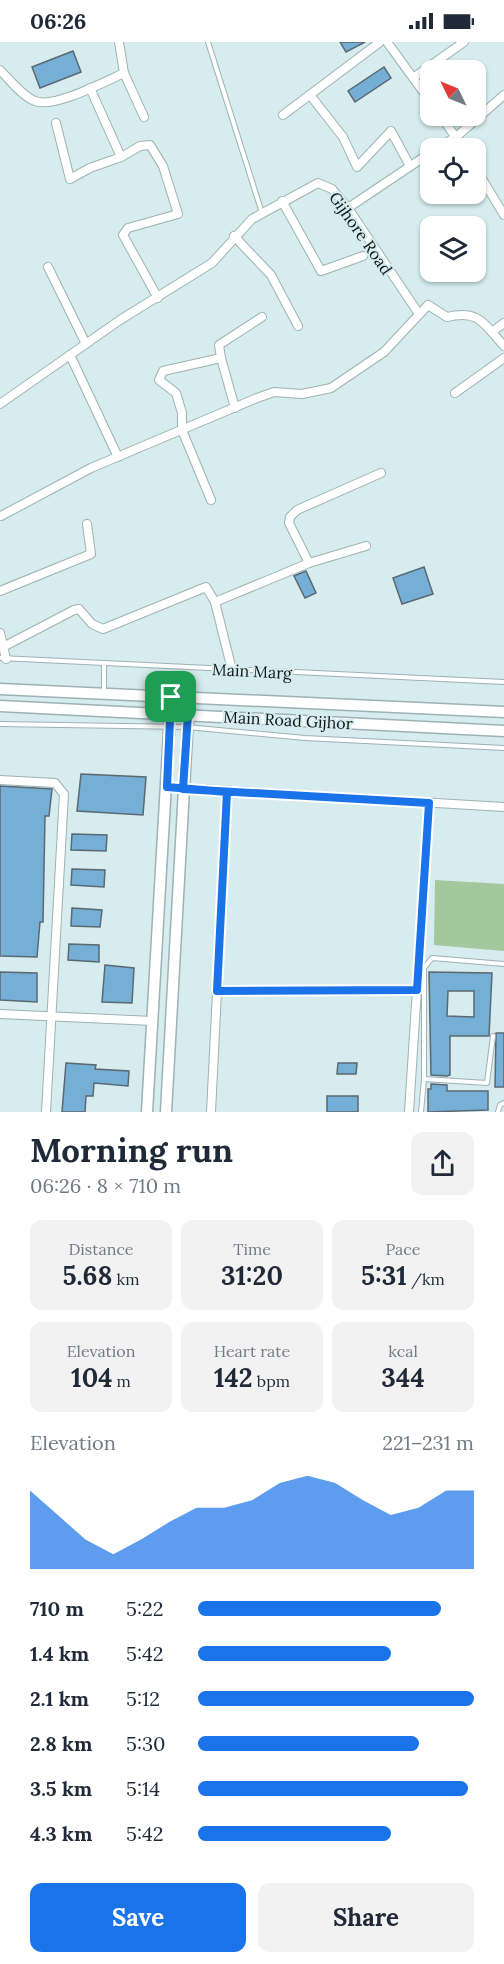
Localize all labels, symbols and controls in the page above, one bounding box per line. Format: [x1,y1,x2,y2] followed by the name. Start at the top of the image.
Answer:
[30,7,87,35] text: 06:26
[420,60,486,126] north arrow
[420,60,486,282] map controls
[420,138,486,204] button: locate
[325,188,397,279] street label: Gijhore Road
[420,216,486,282] button: layers
[212,659,294,683] street label: Main Marg
[145,671,196,722] pin
[154,680,187,713] icon: arrive
[223,707,353,733] street label: Main Road Gijhor
[30,1129,233,1171] text: Morning run
[411,1132,474,1195] button: share
[30,1173,181,1198] text: 06:26 · 8 × 710 m
[68,1239,134,1259] text: Distance
[233,1239,271,1259] text: Time
[386,1239,420,1259] text: Pace
[62,1259,112,1292] text: 5.68
[221,1259,283,1292] text: 31:20
[361,1259,407,1292] text: 5:31
[112,1269,140,1289] text: km
[407,1269,445,1289] text: /km
[67,1341,135,1361] text: Elevation
[214,1341,290,1361] text: Heart rate
[388,1341,418,1361] text: kcal
[71,1361,112,1394] text: 104
[214,1361,253,1394] text: 142
[381,1361,425,1394] text: 344
[112,1371,131,1391] text: m
[253,1371,290,1391] text: bpm
[30,1430,116,1455] text: Elevation
[382,1430,474,1455] text: 221–231 m
[30,1596,84,1621] text: 710 m
[126,1596,163,1621] text: 5:22
[30,1641,89,1666] text: 1.4 km
[126,1641,163,1666] text: 5:42
[30,1686,89,1711] text: 2.1 km
[126,1686,160,1711] text: 5:12
[30,1731,92,1756] text: 2.8 km
[126,1731,165,1756] text: 5:30
[30,1776,92,1801] text: 3.5 km
[126,1776,160,1801] text: 5:14
[30,1821,92,1846] text: 4.3 km
[126,1821,163,1846] text: 5:42
[30,1883,246,1952] button: Save
[258,1883,474,1952] button: Share

